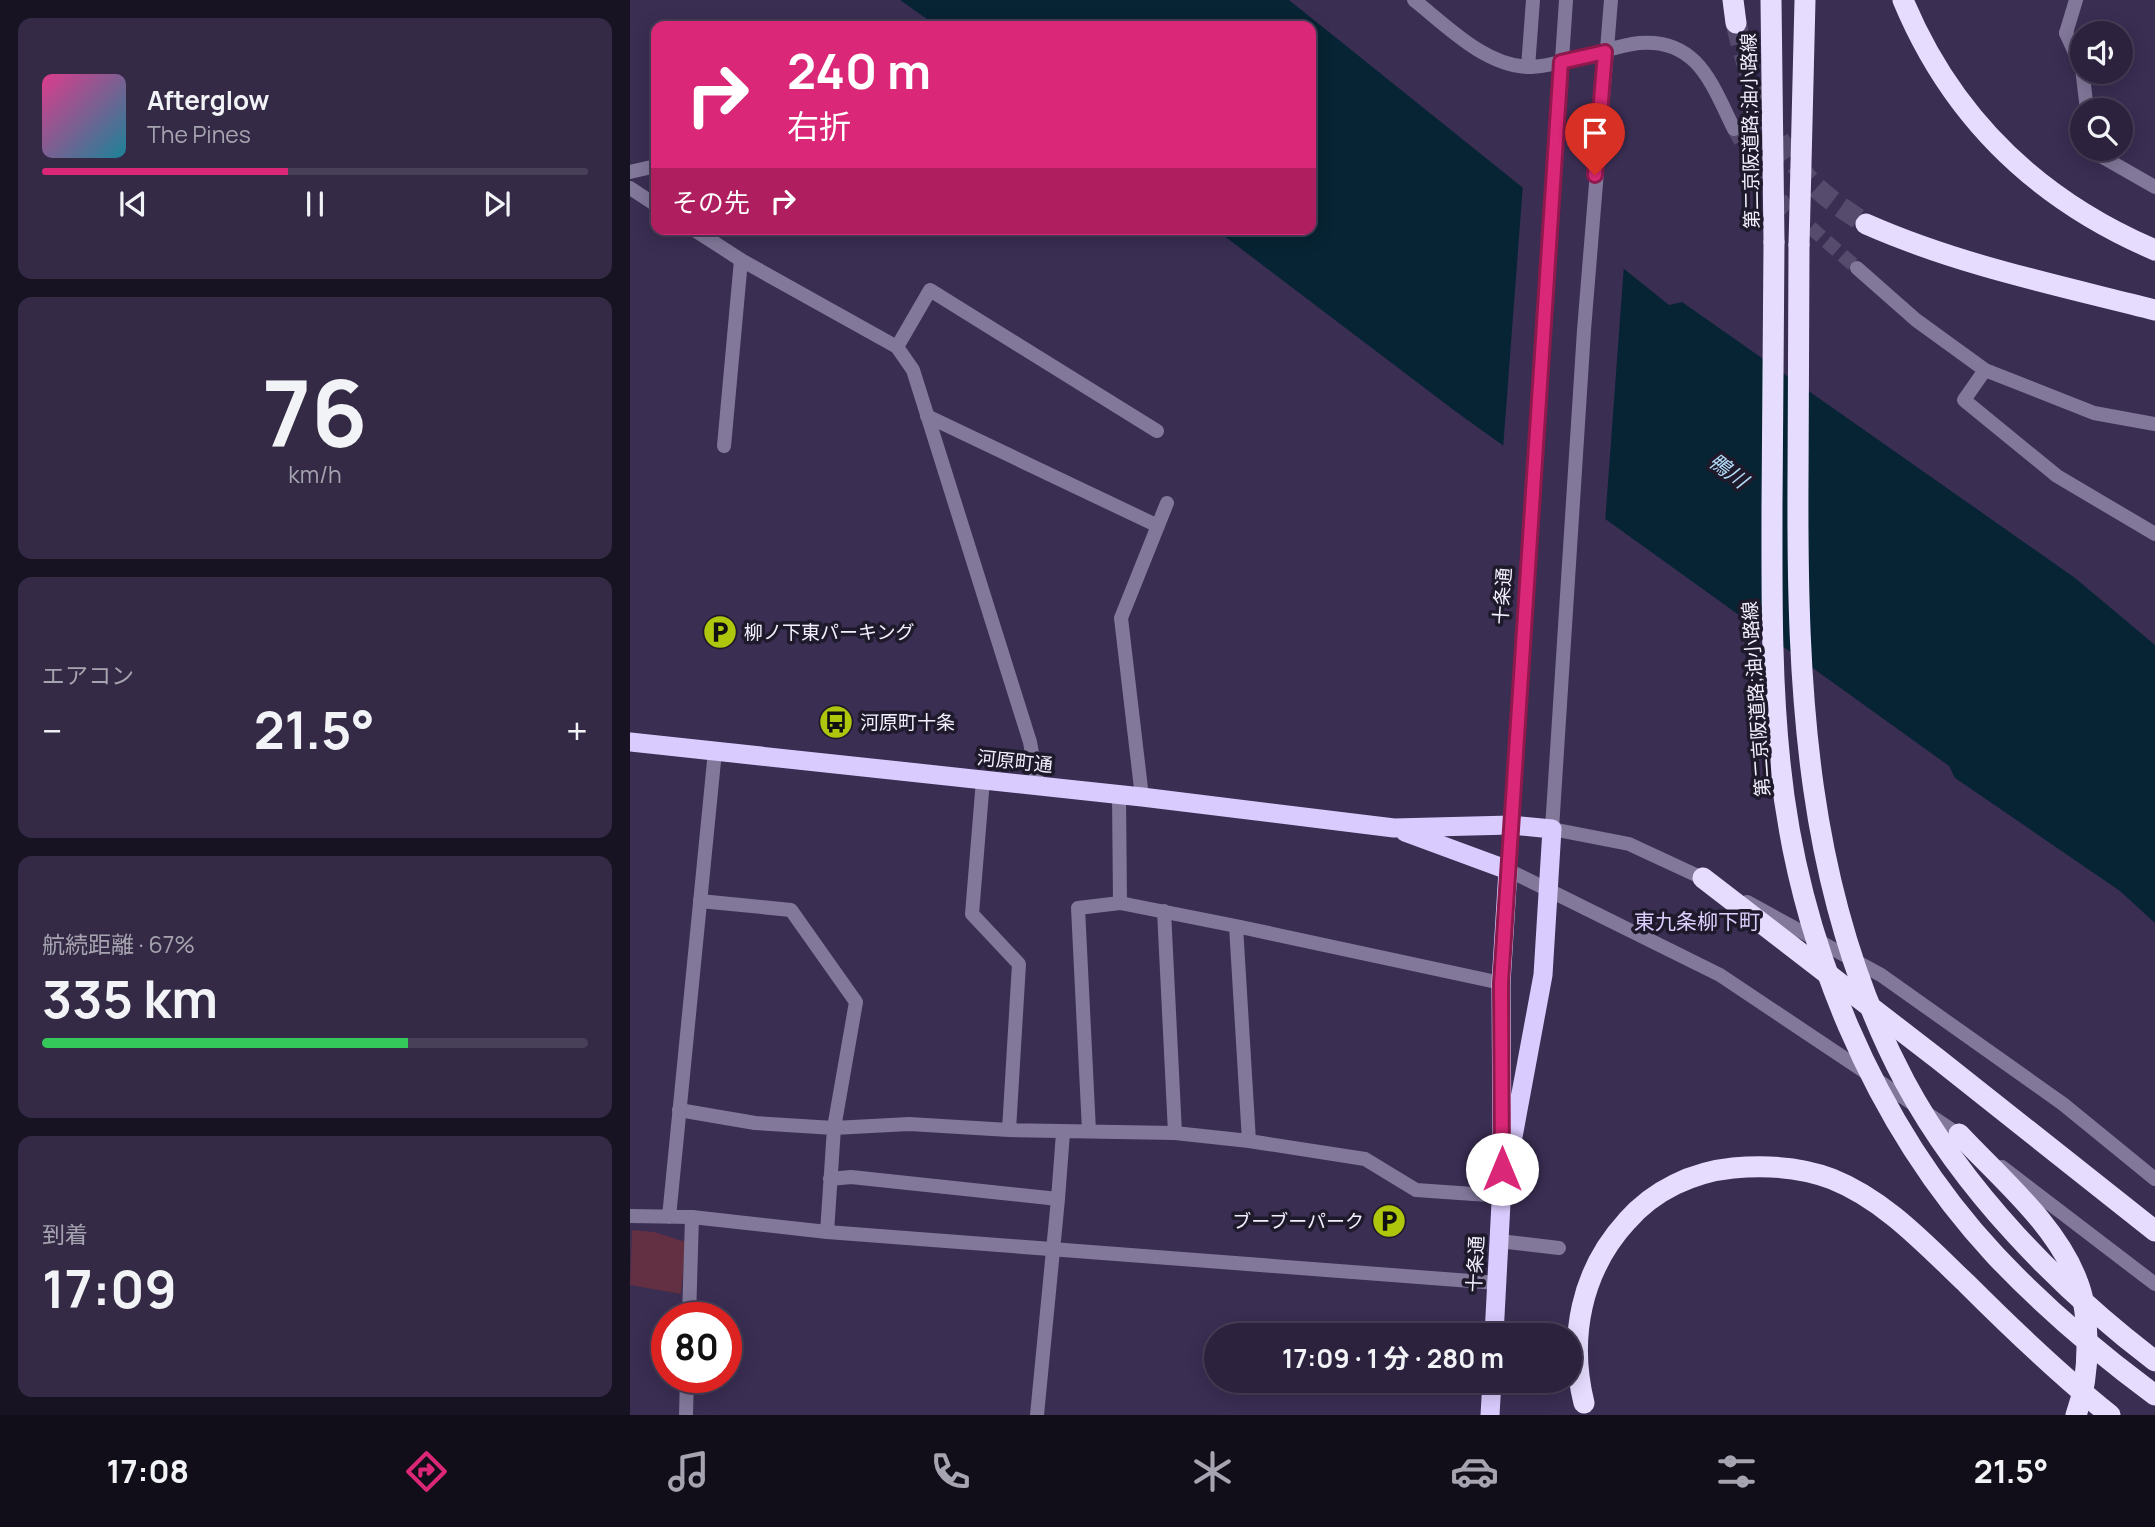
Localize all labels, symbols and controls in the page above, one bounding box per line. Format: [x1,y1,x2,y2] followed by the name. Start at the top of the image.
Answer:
[2070,21,2133,161] map controls
[2070,21,2133,84] button: sound
[1735,33,1765,229] street label: 第二京阪道路;油小路線
[787,37,931,104] text: 240 m
[672,49,763,140] icon: right
[147,82,269,118] text: Afterglow
[2070,98,2133,161] button: search
[1565,103,1625,175] pin
[787,104,851,148] text: 右折
[1576,114,1614,152] icon: arrive
[147,118,251,150] text: The Pines
[764,182,802,220] icon: right
[672,184,750,220] text: その先
[114,185,152,223] icon: previous
[296,185,334,223] icon: pause
[478,185,516,223] icon: next
[262,350,368,474] text: 76
[1703,446,1755,495] water label: 鴨川
[288,458,342,490] text: km/h
[1487,567,1517,625] street label: 十条通
[1736,600,1776,798] street label: 第二京阪道路;油小路線
[701,613,739,651] parking icon: 柳ノ下東パーキング
[744,619,914,645] place label: 柳ノ下東パーキング
[42,659,134,691] text: エアコン
[254,694,375,765] text: 21.5°
[817,703,855,741] bus stop icon: 河原町十条
[42,704,63,756] text: −
[566,704,588,756] text: +
[860,709,955,735] place label: 河原町十条
[976,744,1054,778] street label: 河原町通
[1634,907,1760,935] district label: 東九条柳下町
[42,928,195,960] text: 航続距離 · 67%
[42,963,218,1034] text: 335 km
[1465,1132,1539,1206] position arrow
[1370,1202,1408,1240] parking icon: ブーブーパーク
[1232,1208,1364,1234] place label: ブーブーパーク
[42,1218,88,1250] text: 到着
[1461,1235,1489,1293] street label: 十条通
[42,1253,177,1324] text: 17:09
[651,1302,742,1393] speed limit sign: 80
[1282,1340,1504,1376] text: 17:09 · 1 分 · 280 m
[402,1447,451,1496] icon: directions
[664,1447,713,1496] icon: music
[926,1447,975,1496] icon: phone
[1188,1447,1237,1496] icon: climate
[1450,1447,1499,1496] icon: car
[1712,1447,1761,1496] icon: filters
[106,1449,189,1493] text: 17:08
[1974,1449,2049,1493] text: 21.5°

